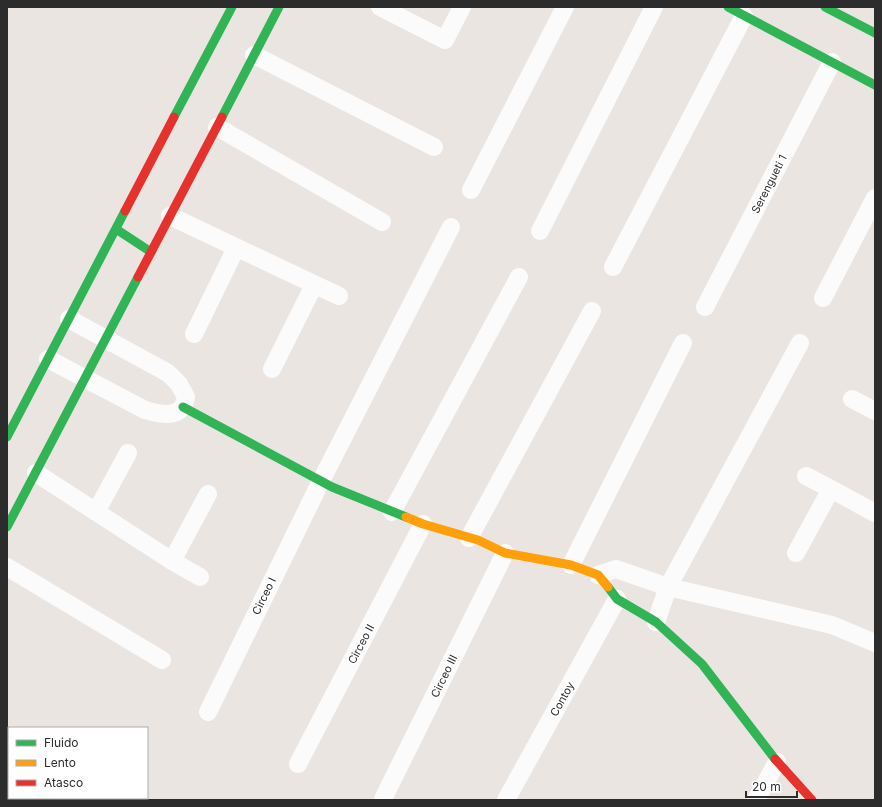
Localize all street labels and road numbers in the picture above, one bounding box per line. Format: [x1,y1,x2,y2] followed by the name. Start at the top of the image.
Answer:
[748,152,790,216] street label: Serengueti 1
[249,575,279,617] street label: Circeo I
[345,622,377,666] street label: Circeo II
[428,652,460,700] street label: Circeo III
[547,679,577,719] street label: Contoy

